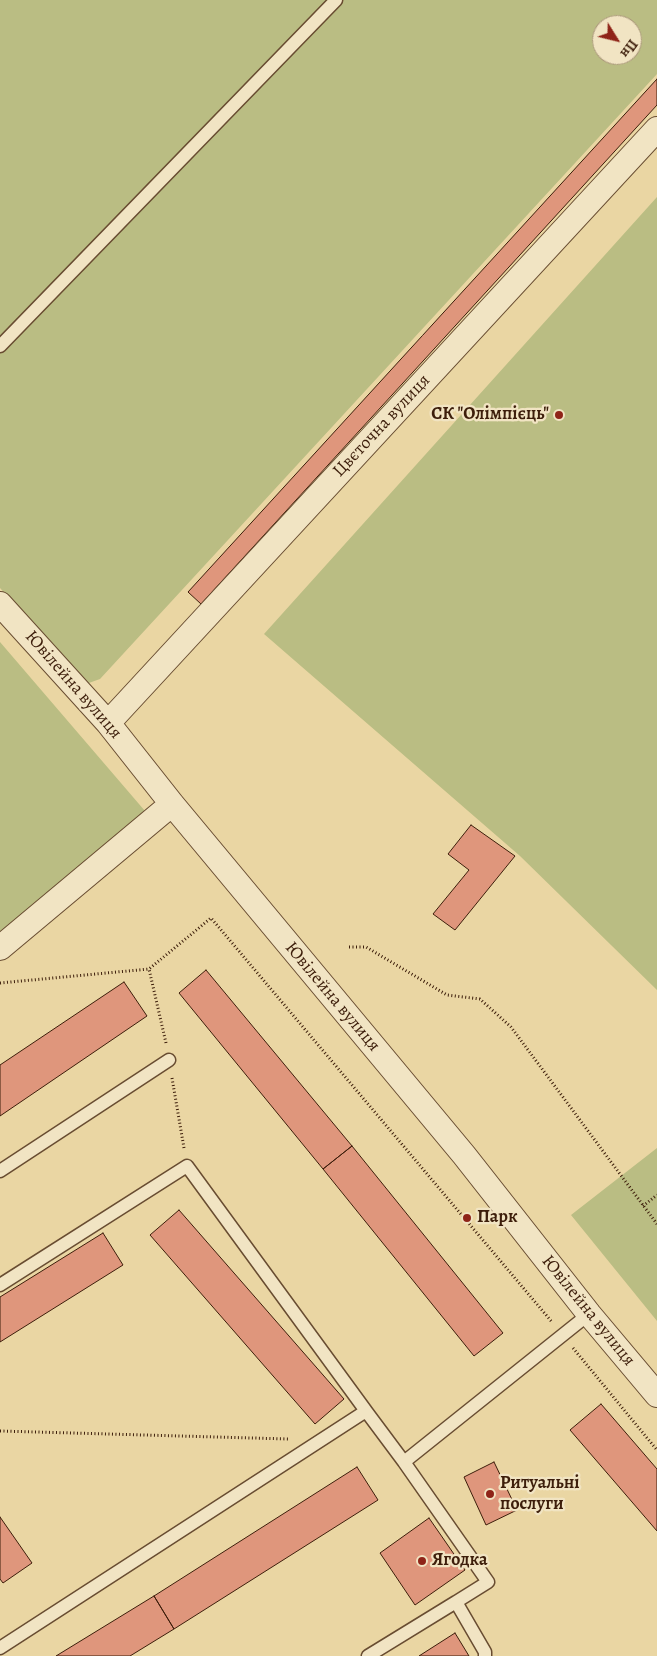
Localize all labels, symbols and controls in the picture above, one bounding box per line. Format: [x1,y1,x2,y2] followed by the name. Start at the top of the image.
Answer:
[592,15,642,65] north arrow
[616,36,642,62] text: Пн
[329,370,435,482] street label: Цвєточна вулиця
[431,404,549,426] place label: СК "Олімпієць"
[553,409,565,421] marker: СК "Олімпієць"
[20,626,126,744] street label: Ювілейна вулиця
[280,938,384,1056] street label: Ювілейна вулиця
[477,1207,518,1229] place label: Парк
[461,1212,473,1224] marker: Парк
[537,1251,639,1371] street label: Ювілейна вулиця
[500,1473,580,1516] place label: Ритуальні послуги
[484,1488,496,1500] marker: Ритуальні послуги
[432,1550,488,1572] place label: Ягодка
[416,1555,428,1567] marker: Ягодка

